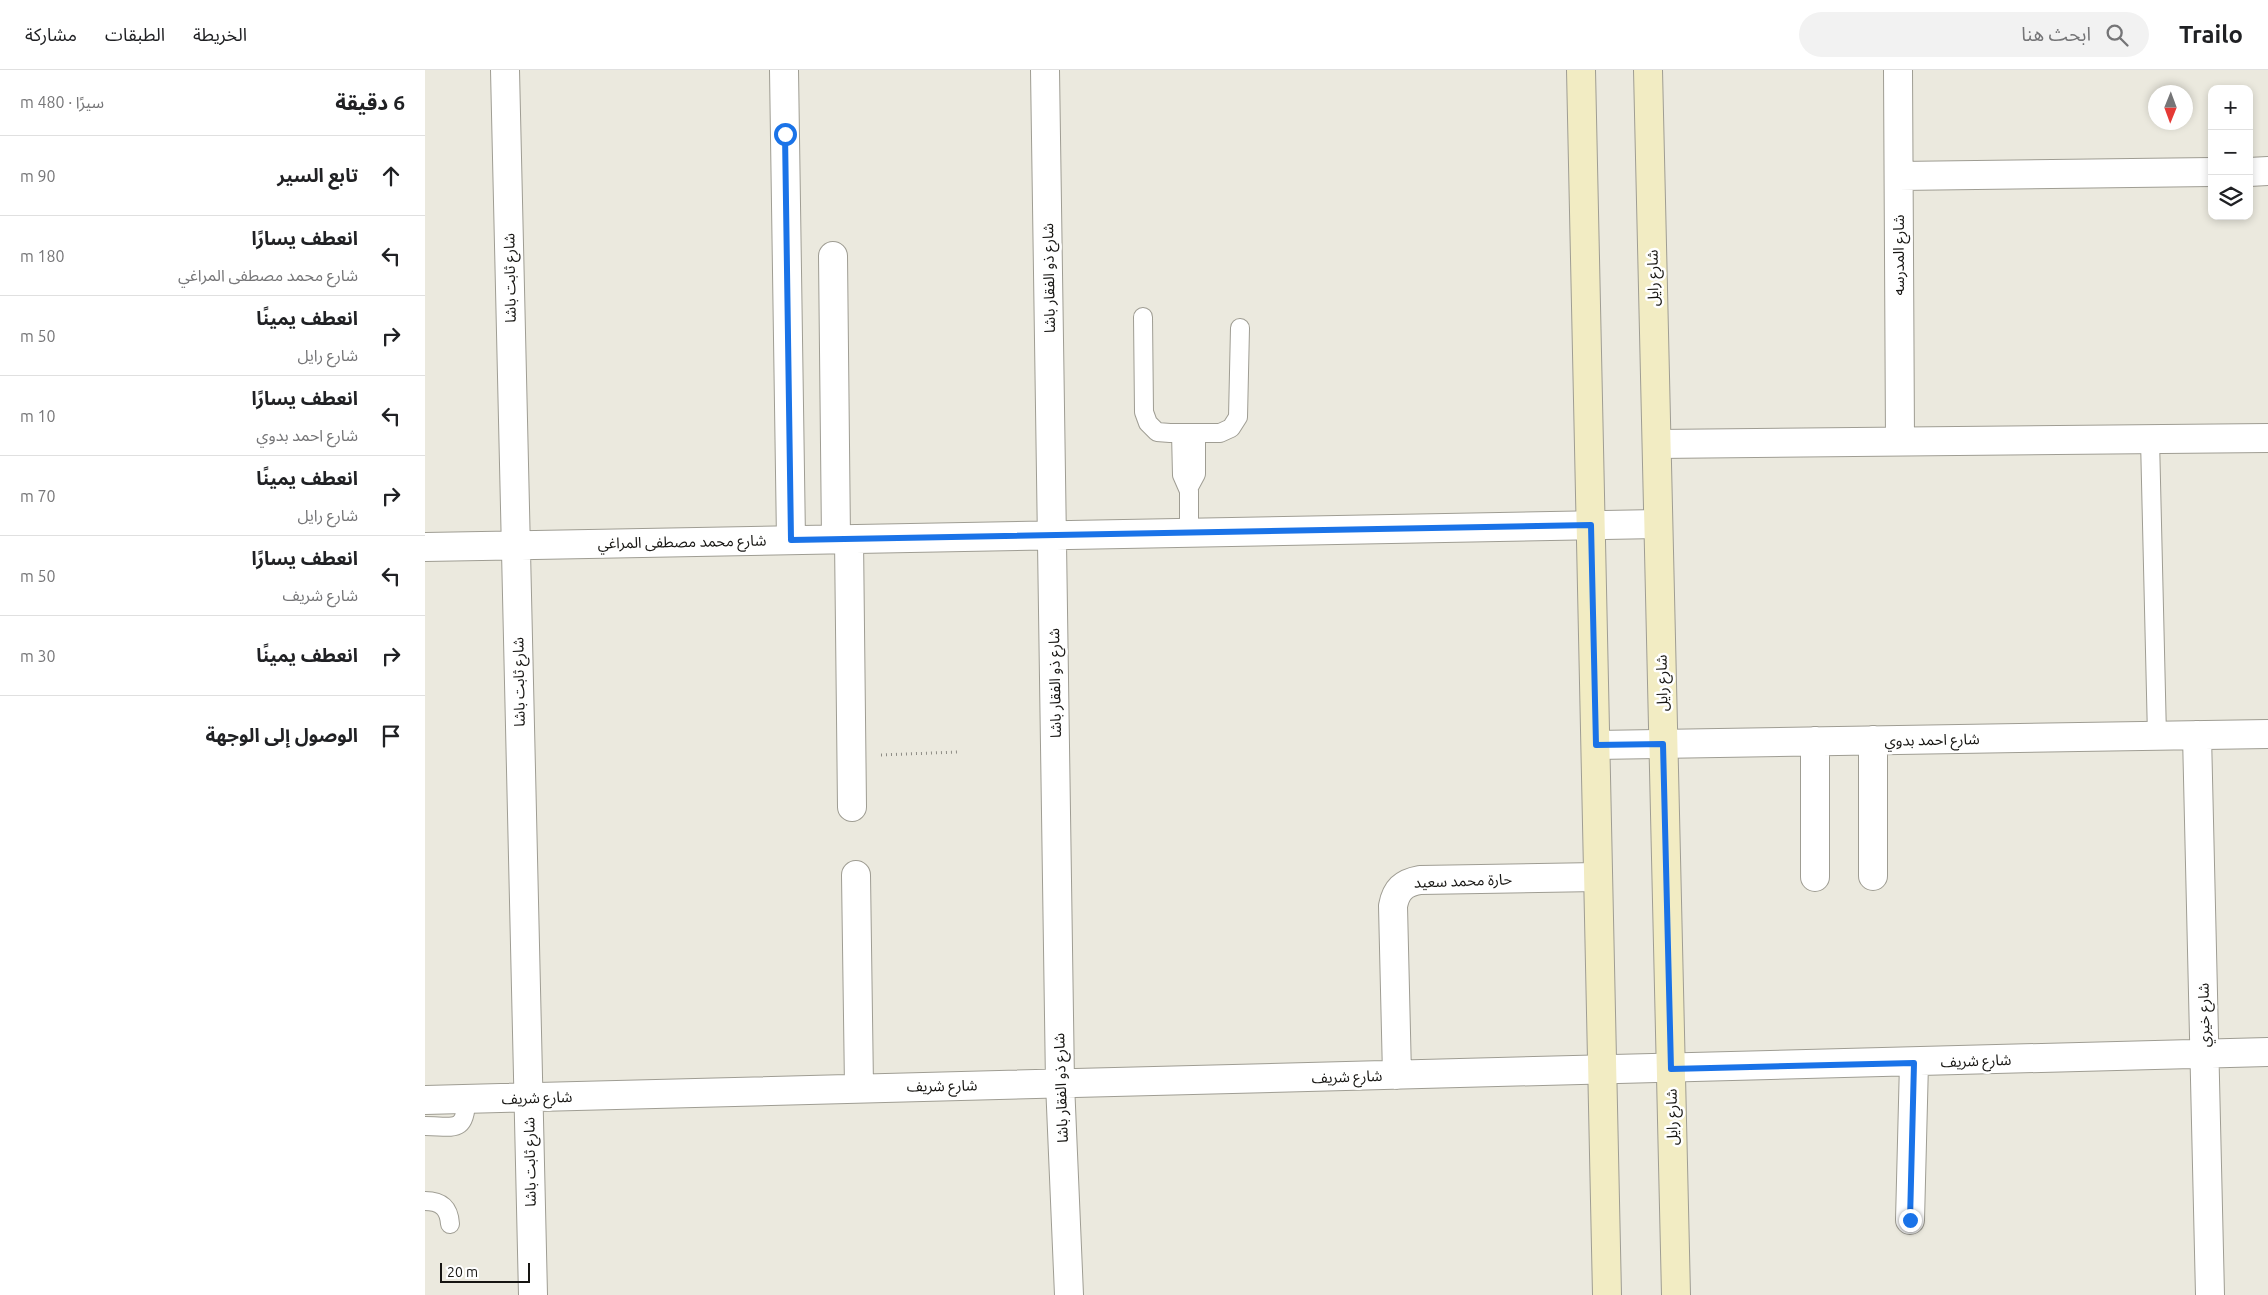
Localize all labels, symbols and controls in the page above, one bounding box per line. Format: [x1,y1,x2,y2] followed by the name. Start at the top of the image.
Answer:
[1799,12,2149,57] search box
[2103,21,2131,49] icon: search
[2179,21,2243,48] text: Trailo
[2021,23,2091,45] text: ابحث هنا
[25,24,77,44] text: مشاركة
[105,24,165,44] text: الطبقات
[193,24,247,44] text: الخريطة
[2148,85,2193,130] north arrow
[2208,85,2253,220] map controls
[2208,85,2253,130] button: +
[335,90,405,114] text: 6 دقيقة
[20,93,104,111] text: سيرًا · 480 m
[774,123,797,146] route start
[2208,130,2253,175] button: −
[377,162,405,190] icon: ahead
[277,164,358,186] text: تابع السير
[20,167,56,185] text: 90 m
[2208,175,2253,220] button: layers
[1890,214,1911,295] street label: شارع المدرسه
[1039,223,1062,333] street label: شارع ذو الفقار باشا
[251,227,358,249] text: انعطف يسارًا
[500,233,523,323] street label: شارع ثابت باشا
[377,242,405,270] icon: left
[20,247,65,265] text: 180 m
[1644,249,1665,307] street label: شارع رايل
[178,266,358,284] text: شارع محمد مصطفى المراغي
[256,307,358,329] text: انعطف يمينًا
[377,322,405,350] icon: right
[20,327,56,345] text: 50 m
[297,346,358,364] text: شارع رايل
[251,387,358,409] text: انعطف يسارًا
[377,402,405,430] icon: left
[20,407,56,425] text: 10 m
[256,426,358,444] text: شارع احمد بدوي
[256,467,358,489] text: انعطف يمينًا
[377,482,405,510] icon: right
[20,487,56,505] text: 70 m
[297,506,358,524] text: شارع رايل
[597,532,767,555] street label: شارع محمد مصطفى المراغي
[251,547,358,569] text: انعطف يسارًا
[377,562,405,590] icon: left
[20,567,56,585] text: 50 m
[282,586,358,604] text: شارع شريف
[1045,628,1068,738] street label: شارع ذو الفقار باشا
[509,637,532,727] street label: شارع ثابت باشا
[377,642,405,670] icon: right
[256,644,358,666] text: انعطف يمينًا
[20,647,56,665] text: 30 m
[1653,654,1674,712] street label: شارع رايل
[377,722,405,750] icon: arrive
[206,724,358,746] text: الوصول إلى الوجهة
[1884,730,1980,753] street label: شارع احمد بدوي
[1414,870,1513,892] street label: حارة محمد سعيد
[2194,982,2217,1047] street label: شارع خيري
[1050,1032,1075,1143] street label: شارع ذو الفقار باشا
[1940,1051,2012,1074] street label: شارع شريف
[1311,1067,1383,1090] street label: شارع شريف
[906,1076,978,1099] street label: شارع شريف
[501,1088,573,1111] street label: شارع شريف
[1663,1088,1684,1146] street label: شارع رايل
[520,1117,543,1207] street label: شارع ثابت باشا
[1899,1209,1922,1232] route end
[440,1260,530,1283] scale bar
[447,1264,478,1280] text: 20 m

